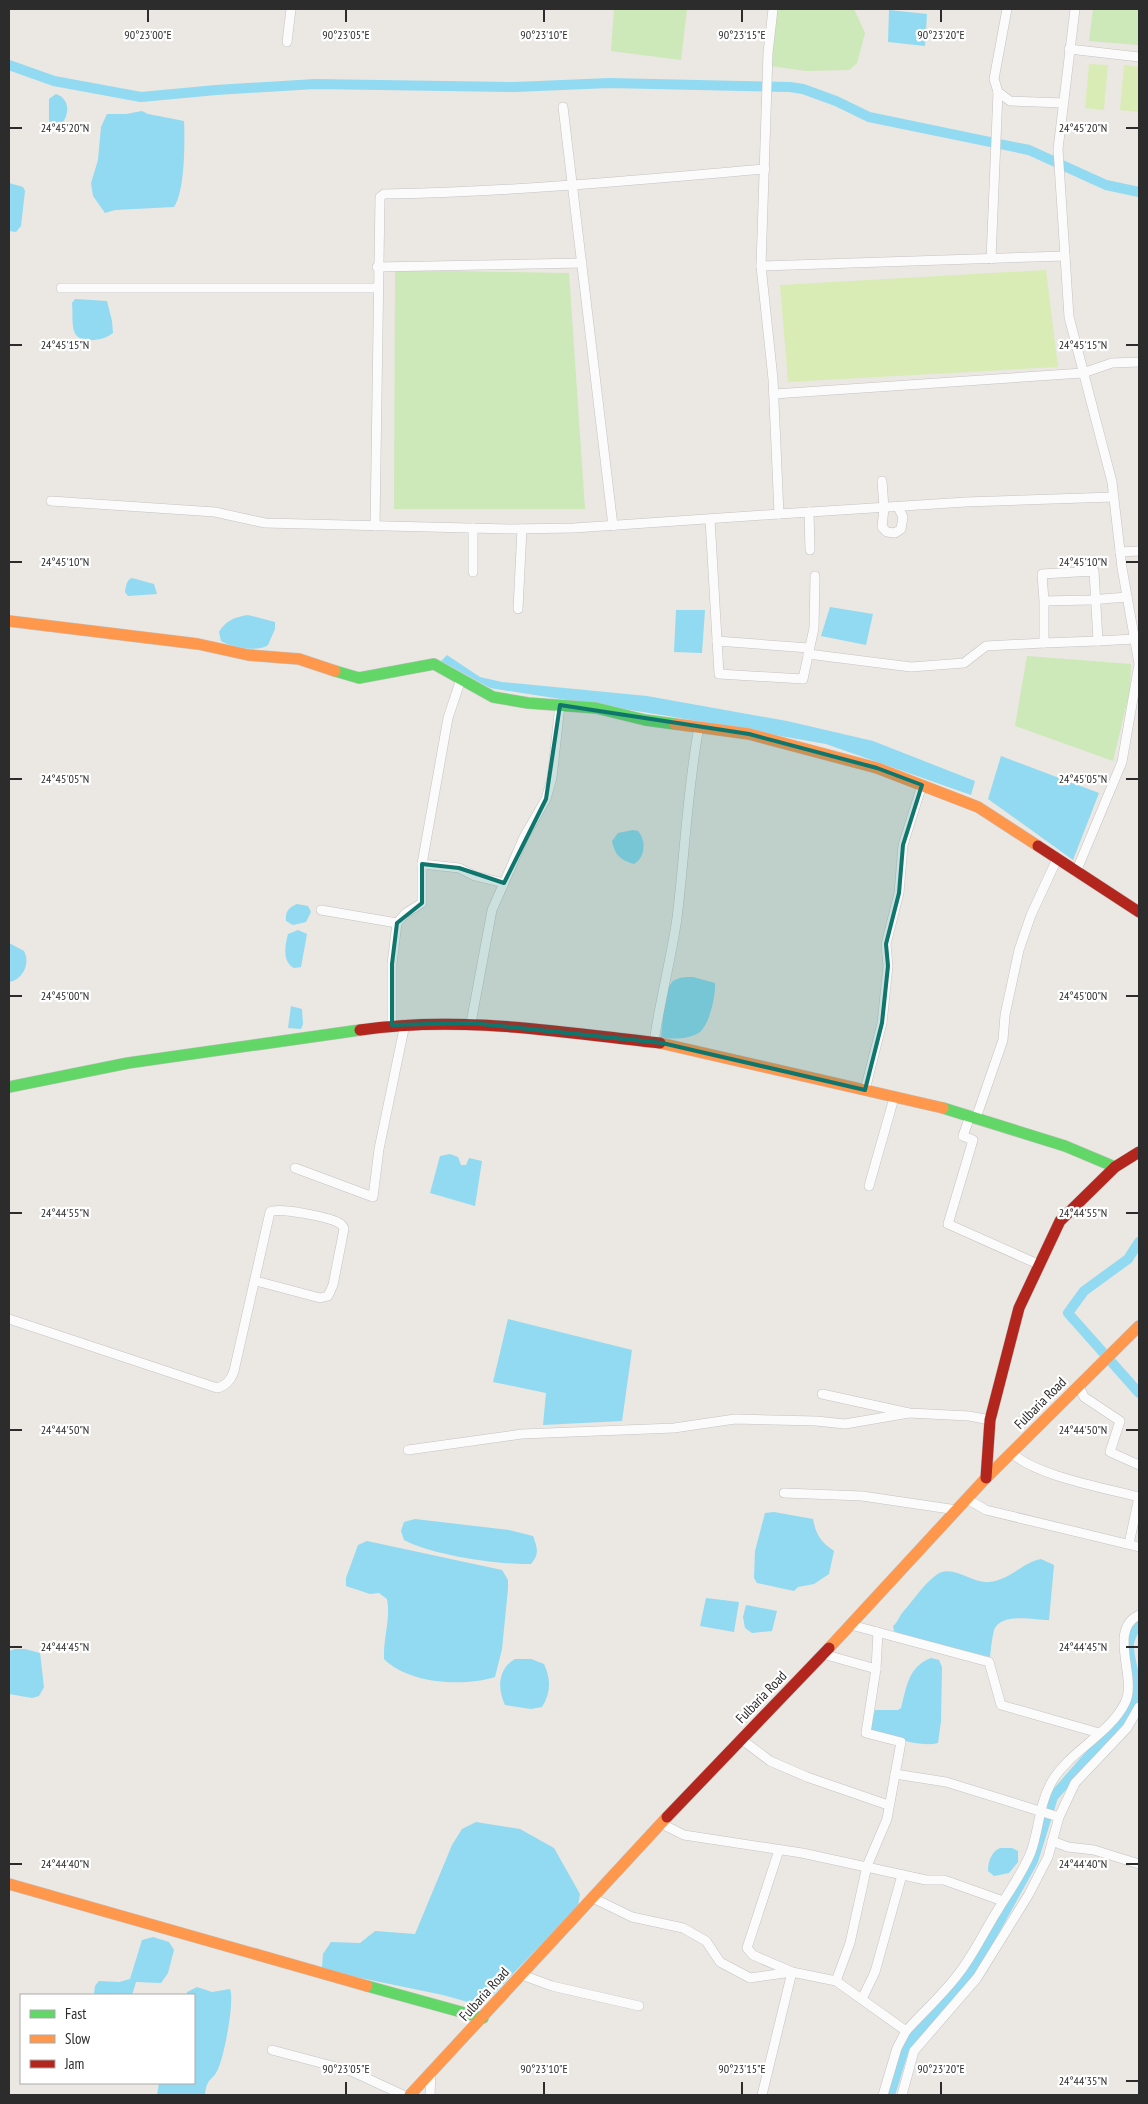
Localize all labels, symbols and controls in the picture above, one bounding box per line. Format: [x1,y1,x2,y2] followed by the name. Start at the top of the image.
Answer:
[124,27,172,42] text: 90°23'00"E
[322,27,370,42] text: 90°23'05"E
[520,27,568,42] text: 90°23'10"E
[718,27,766,42] text: 90°23'15"E
[917,27,965,42] text: 90°23'20"E
[41,120,89,135] text: 24°45'20"N
[1059,120,1107,135] text: 24°45'20"N
[41,337,89,352] text: 24°45'15"N
[1059,337,1107,352] text: 24°45'15"N
[41,554,89,569] text: 24°45'10"N
[1059,554,1107,569] text: 24°45'10"N
[41,771,89,786] text: 24°45'05"N
[1059,771,1107,786] text: 24°45'05"N
[41,988,89,1003] text: 24°45'00"N
[1059,988,1107,1003] text: 24°45'00"N
[41,1205,89,1220] text: 24°44'55"N
[1059,1205,1107,1220] text: 24°44'55"N
[1010,1373,1070,1433] street label: Fulbaria Road
[41,1422,89,1437] text: 24°44'50"N
[1059,1422,1107,1437] text: 24°44'50"N
[41,1639,89,1654] text: 24°44'45"N
[1059,1639,1107,1654] text: 24°44'45"N
[732,1667,790,1727] street label: Fulbaria Road
[41,1856,89,1871] text: 24°44'40"N
[1059,1856,1107,1871] text: 24°44'40"N
[455,1963,513,2025] street label: Fulbaria Road
[20,1994,195,2084] legend
[65,2004,86,2023] text: Fast
[65,2029,90,2048] text: Slow
[64,2054,84,2073] text: Jam
[322,2061,370,2076] text: 90°23'05"E
[520,2061,568,2076] text: 90°23'10"E
[718,2061,766,2076] text: 90°23'15"E
[917,2061,965,2076] text: 90°23'20"E
[1059,2073,1107,2088] text: 24°44'35"N

